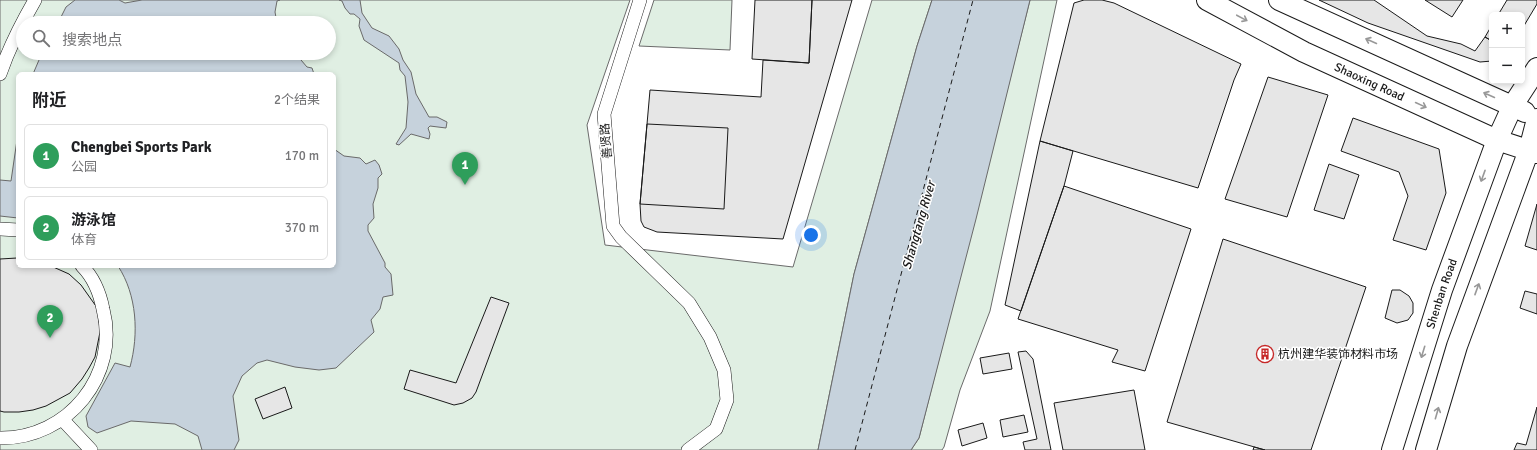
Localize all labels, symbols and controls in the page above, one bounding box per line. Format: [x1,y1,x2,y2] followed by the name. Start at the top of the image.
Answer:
[1489,12,1525,84] map controls
[1489,12,1525,48] button: +
[1235,15,1247,23] one-way arrow
[16,16,336,60] search box
[30,27,52,49] icon: search
[62,31,122,49] text: 搜索地点
[1365,37,1377,45] one-way arrow
[1489,48,1525,84] button: −
[1332,60,1407,105] street label: Shaoxing Road
[32,90,66,111] text: 附近
[1484,91,1496,98] one-way arrow
[274,92,320,108] text: 2个结果
[1415,102,1427,110] one-way arrow
[597,122,616,160] street label: 善贤路
[71,138,212,156] text: Chengbei Sports Park
[42,148,50,164] text: 1
[285,148,319,164] text: 170 m
[452,152,478,185] pin: 1
[71,159,97,175] text: 公园
[1479,170,1487,182] one-way arrow
[899,177,940,271] water label: Shangtang River
[71,211,116,229] text: 游泳馆
[42,220,50,236] text: 2
[285,220,319,236] text: 370 m
[801,225,821,245] your location
[71,232,97,248] text: 体育
[1423,257,1461,331] street label: Shenban Road
[1474,283,1482,295] one-way arrow
[37,305,63,338] pin: 2
[1255,344,1275,364] building icon: 杭州建华装饰材料市场
[1419,346,1426,359] one-way arrow
[1278,347,1398,362] place label: 杭州建华装饰材料市场
[1434,406,1441,419] one-way arrow

